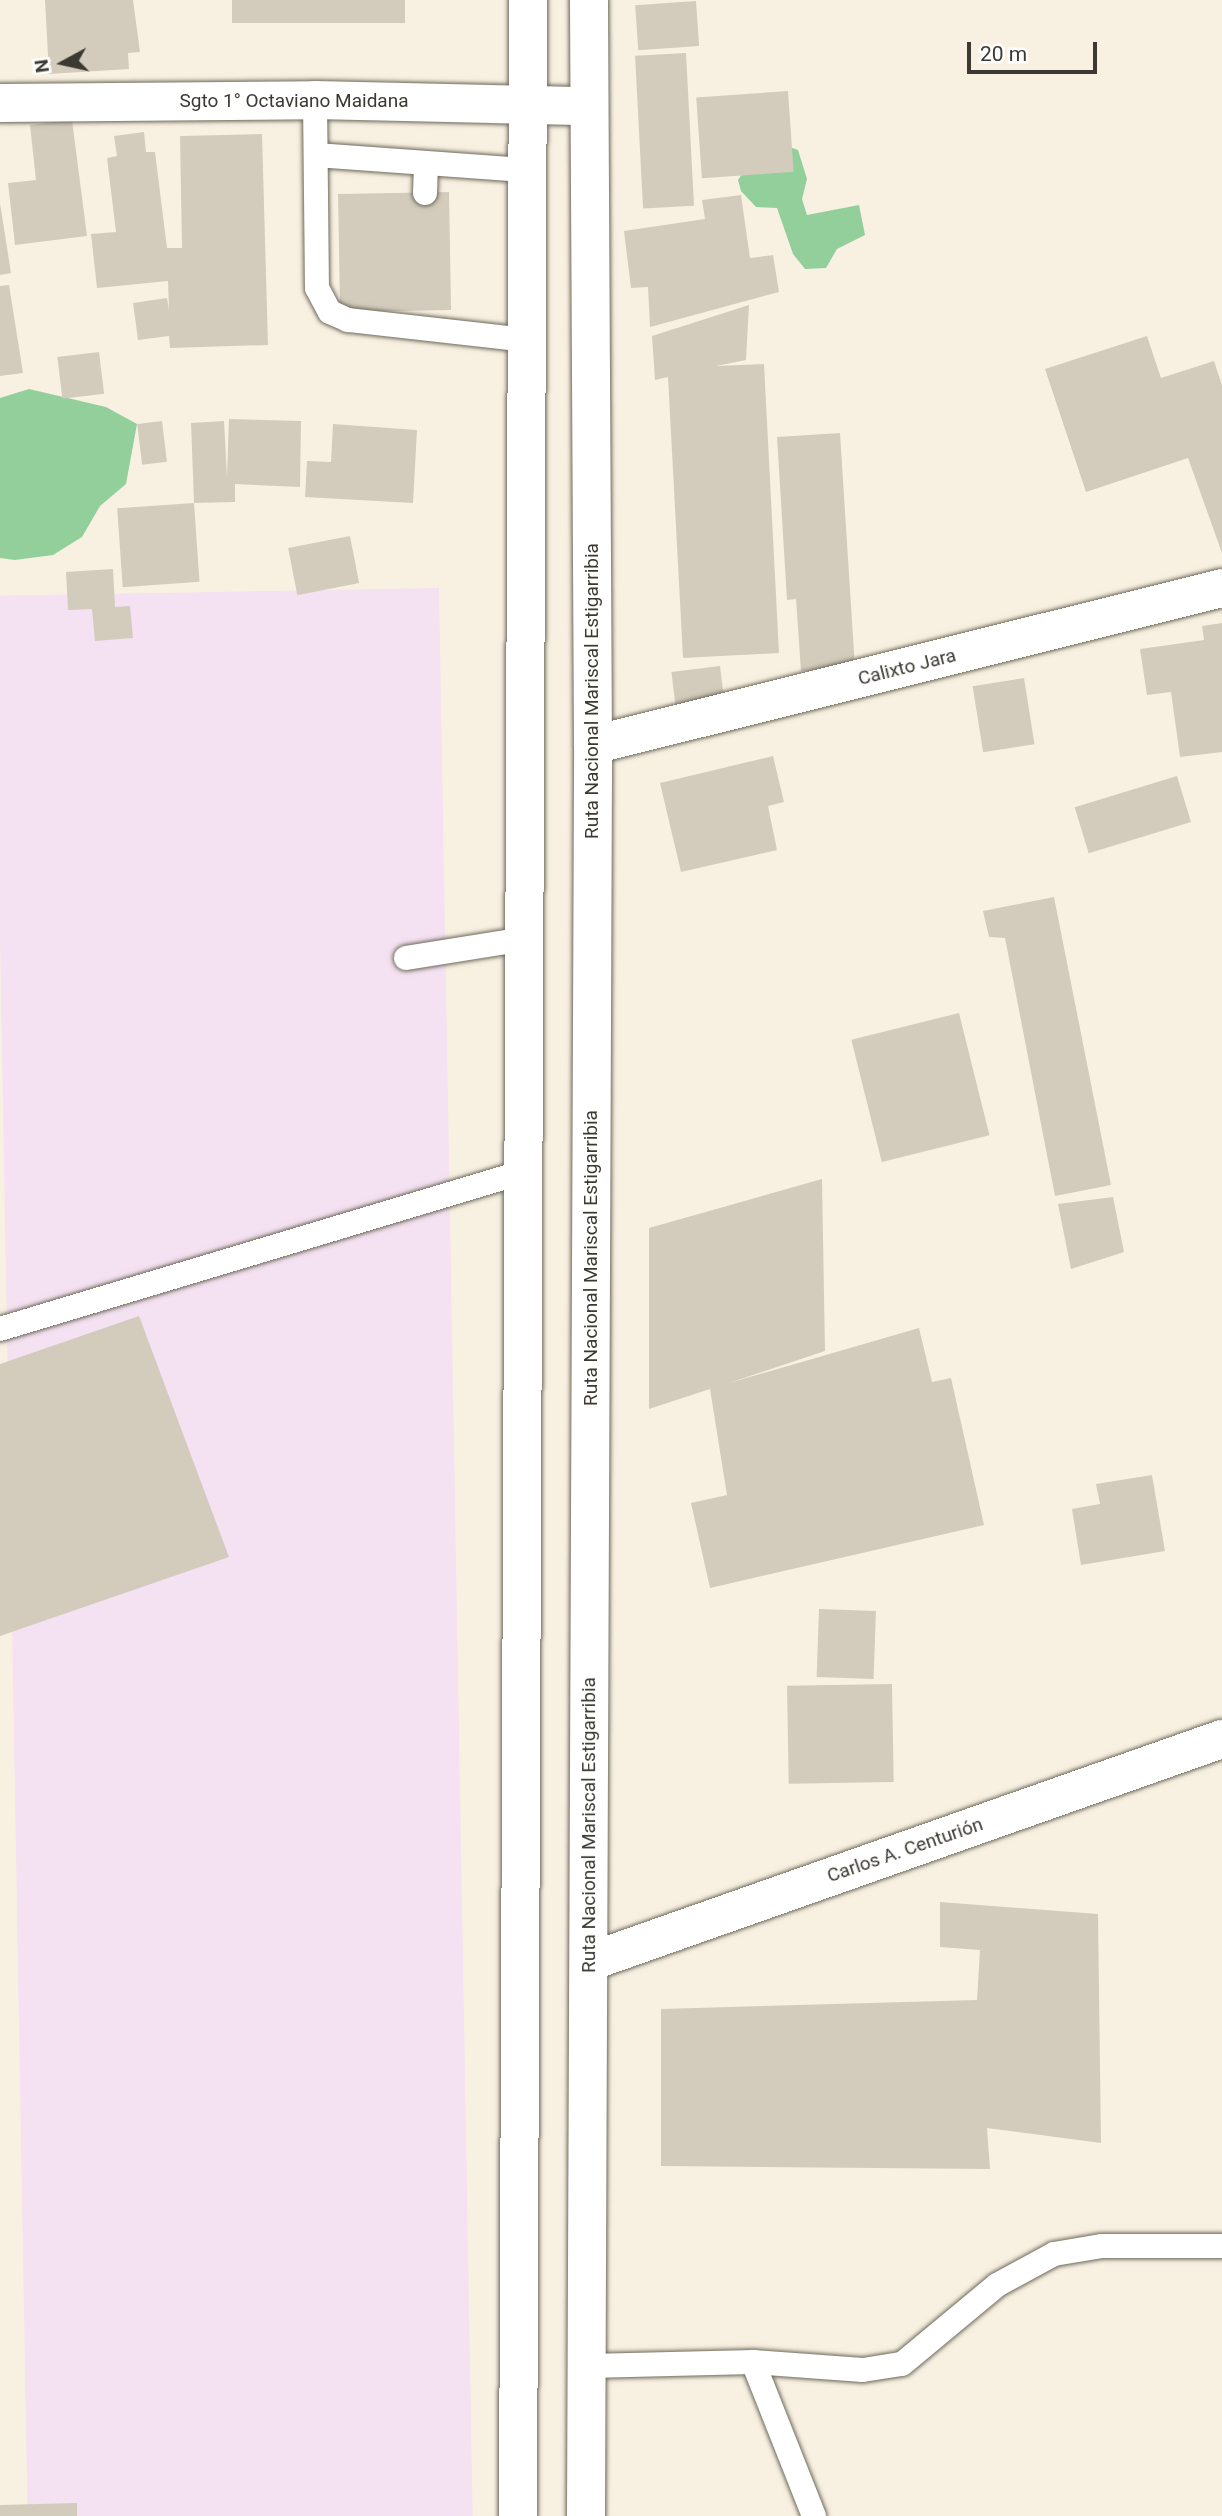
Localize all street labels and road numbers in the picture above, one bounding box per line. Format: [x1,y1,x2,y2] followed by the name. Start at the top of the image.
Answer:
[179,90,409,112] street label: Sgto 1° Octaviano Maidana
[581,543,603,839] street label: Ruta Nacional Mariscal Estigarribia
[856,644,958,690] street label: Calixto Jara
[580,1110,602,1406] street label: Ruta Nacional Mariscal Estigarribia
[578,1677,600,1973] street label: Ruta Nacional Mariscal Estigarribia
[824,1813,986,1887] street label: Carlos A. Centurión

